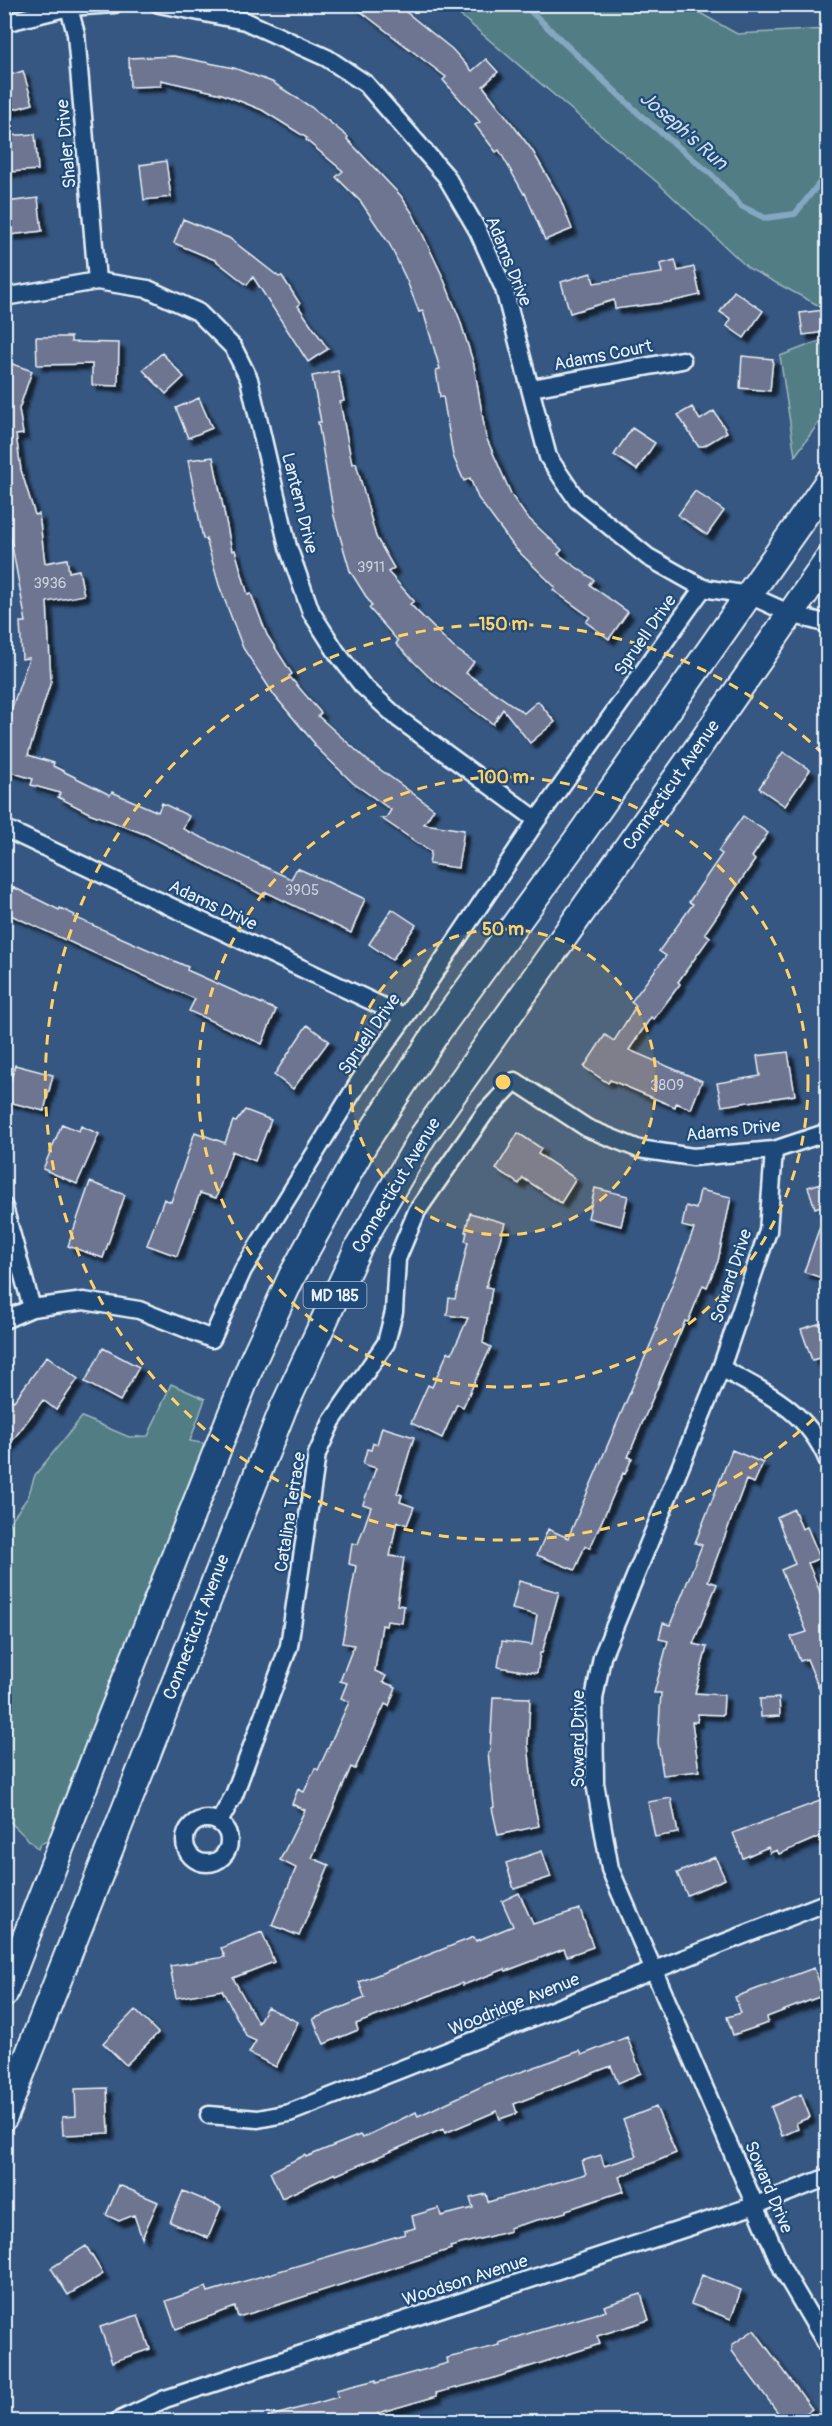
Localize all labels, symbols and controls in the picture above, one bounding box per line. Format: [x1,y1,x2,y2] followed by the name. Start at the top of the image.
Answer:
[635,85,734,176] water label: Joseph's Run
[51,98,82,189] street label: Shaler Drive
[480,213,537,310] street label: Adams Drive
[552,335,655,376] street label: Adams Court
[276,450,323,556] street label: Lantern Drive
[357,558,385,577] house number: 3911
[33,574,67,593] house number: 3936
[609,590,682,680] street label: Spruell Drive
[479,613,528,636] text: 150 m
[618,715,725,855] street label: Connecticut Avenue
[477,766,529,789] text: 100 m
[165,875,261,936] street label: Adams Drive
[285,881,319,900] house number: 3905
[482,918,524,941] text: 50 m
[333,989,406,1079] street label: Spruell Drive
[493,1072,513,1092] centre of rings
[650,1076,684,1095] house number: 3809
[347,1113,446,1257] street label: Connecticut Avenue
[685,1114,782,1147] street label: Adams Drive
[705,1226,758,1326] street label: Soward Drive
[304,1282,366,1308] road number: MD 185
[270,1450,311,1574] street label: Catalina Terrace
[158,1551,235,1703] street label: Connecticut Avenue
[567,1690,590,1788] street label: Soward Drive
[445,1968,583,2041] street label: Woodridge Avenue
[739,2138,798,2237] street label: Soward Drive
[400,2249,531,2312] street label: Woodson Avenue

